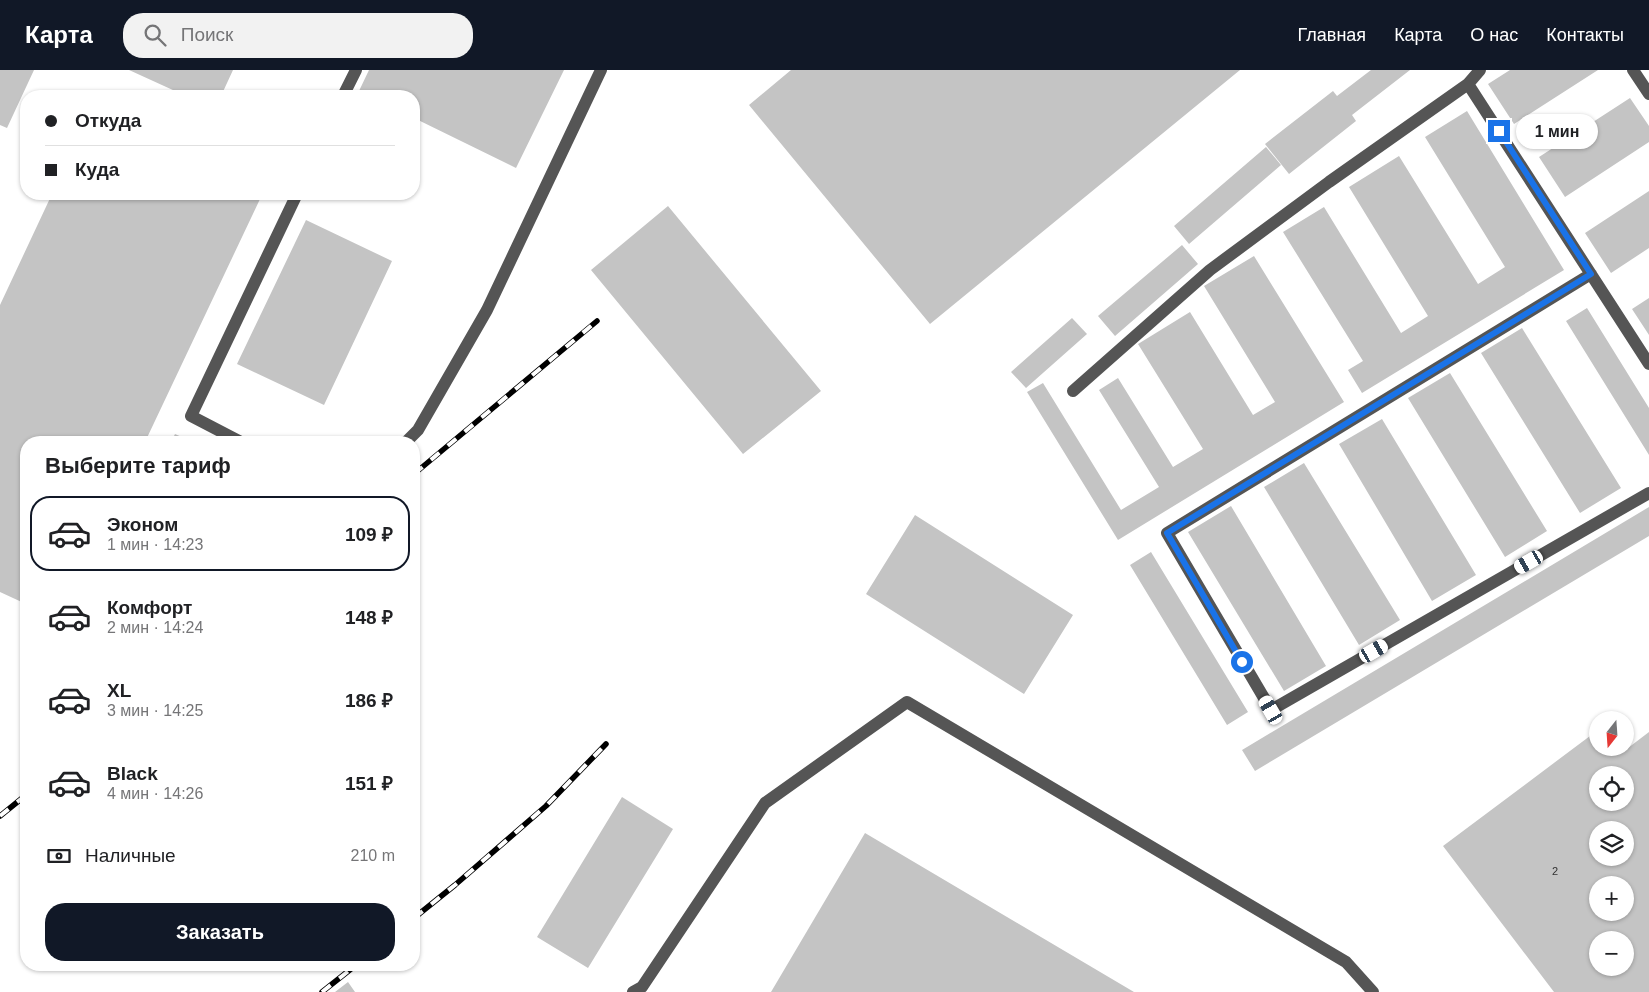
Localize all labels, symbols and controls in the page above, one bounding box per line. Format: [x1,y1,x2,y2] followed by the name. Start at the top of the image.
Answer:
[123,13,473,58] search box
[25,21,93,48] text: Карта
[141,21,169,49] icon: search
[181,24,233,45] text: Поиск
[1298,25,1366,45] text: Главная
[1394,25,1442,45] text: Карта
[1470,25,1518,45] text: О нас
[1546,25,1624,45] text: Контакты
[75,110,141,131] text: Откуда
[1516,114,1599,148] callout: 1 мин
[1488,120,1510,142] route end
[1535,123,1579,140] text: 1 мин
[75,159,119,180] text: Куда
[45,453,231,478] text: Выберите тариф
[47,511,92,556] icon: car
[107,514,178,535] text: Эконом
[345,524,393,545] text: 109 ₽
[107,536,203,553] text: 1 мин · 14:23
[1512,548,1545,576] car
[47,594,92,639] icon: car
[107,597,192,618] text: Комфорт
[345,607,393,628] text: 148 ₽
[107,619,203,636] text: 2 мин · 14:24
[1357,637,1390,665] car
[1231,651,1253,673] route start
[47,677,92,722] icon: car
[107,680,131,701] text: XL
[345,690,393,711] text: 186 ₽
[1257,693,1284,727] car
[107,702,203,719] text: 3 мин · 14:25
[1589,711,1634,756] north arrow
[1589,711,1634,976] map controls
[47,760,92,805] icon: car
[107,763,158,784] text: Black
[1589,766,1634,811] button: locate
[345,773,393,794] text: 151 ₽
[107,785,203,802] text: 4 мин · 14:26
[1589,821,1634,866] button: layers
[45,842,73,870] icon: cash
[85,845,176,866] text: Наличные
[351,847,395,864] text: 210 m
[1552,865,1558,877] house number: 2
[1589,876,1634,921] button: +
[45,903,395,961] button: Заказать
[1589,931,1634,976] button: −

